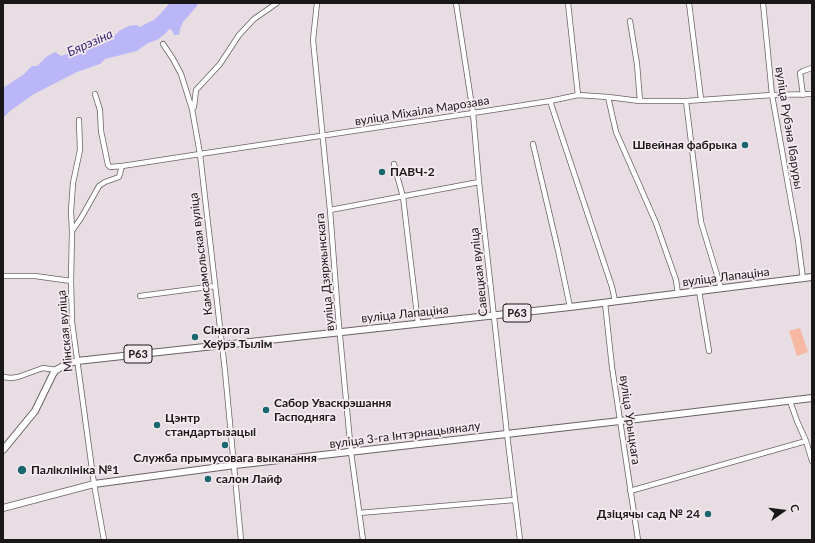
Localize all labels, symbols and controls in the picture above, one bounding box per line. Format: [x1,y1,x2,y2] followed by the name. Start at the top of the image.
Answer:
[65,26,115,60] water label: Бярэзіна
[772,66,806,190] street label: вуліца Рубэна Ібаруры
[354,93,490,129] street label: вуліца Міхаіла Марозава
[632,138,737,152] place label: Швейная фабрыка
[740,140,750,150] marker: Швейная фабрыка
[390,165,435,179] place label: ПАВЧ-2
[377,167,387,177] marker: ПАВЧ-2
[186,192,216,316] street label: Камсамольская вуліца
[313,212,337,332] street label: вуліца Дзяржынскага
[467,227,491,317] street label: Савецкая вуліца
[682,265,770,289] street label: вуліца Лапаціна
[54,289,76,373] street label: Мінская вуліца
[361,302,449,326] street label: вуліца Лапаціна
[503,304,531,322] road number: Р63
[203,323,272,351] place label: Сінагога Хеўрэ Тылім
[190,332,200,342] marker: Сінагога Хеўрэ Тылім
[124,345,152,363] road number: Р63
[617,374,643,466] street label: вуліца Урыцкага
[274,396,391,424] place label: Сабор Уваскрэшання Гасподняга
[261,405,271,415] marker: Сабор Уваскрэшання Гасподняга
[165,411,256,439] place label: Цэнтр стандартызацыі
[329,419,481,451] street label: вуліца 3-га Інтэрнацыяналу
[152,420,162,430] marker: Цэнтр стандартызацыі
[220,440,230,450] marker: Служба прымусовага выканання
[133,451,317,465] place label: Служба прымусовага выканання
[31,463,119,477] place label: Паліклініка №1
[16,464,28,476] marker: Паліклініка №1
[216,472,282,486] place label: салон Лайф
[203,474,213,484] marker: салон Лайф
[763,491,803,531] north arrow
[788,503,802,513] text: С
[597,507,700,521] place label: Дзіцячы сад № 24
[703,509,713,519] marker: Дзіцячы сад № 24

